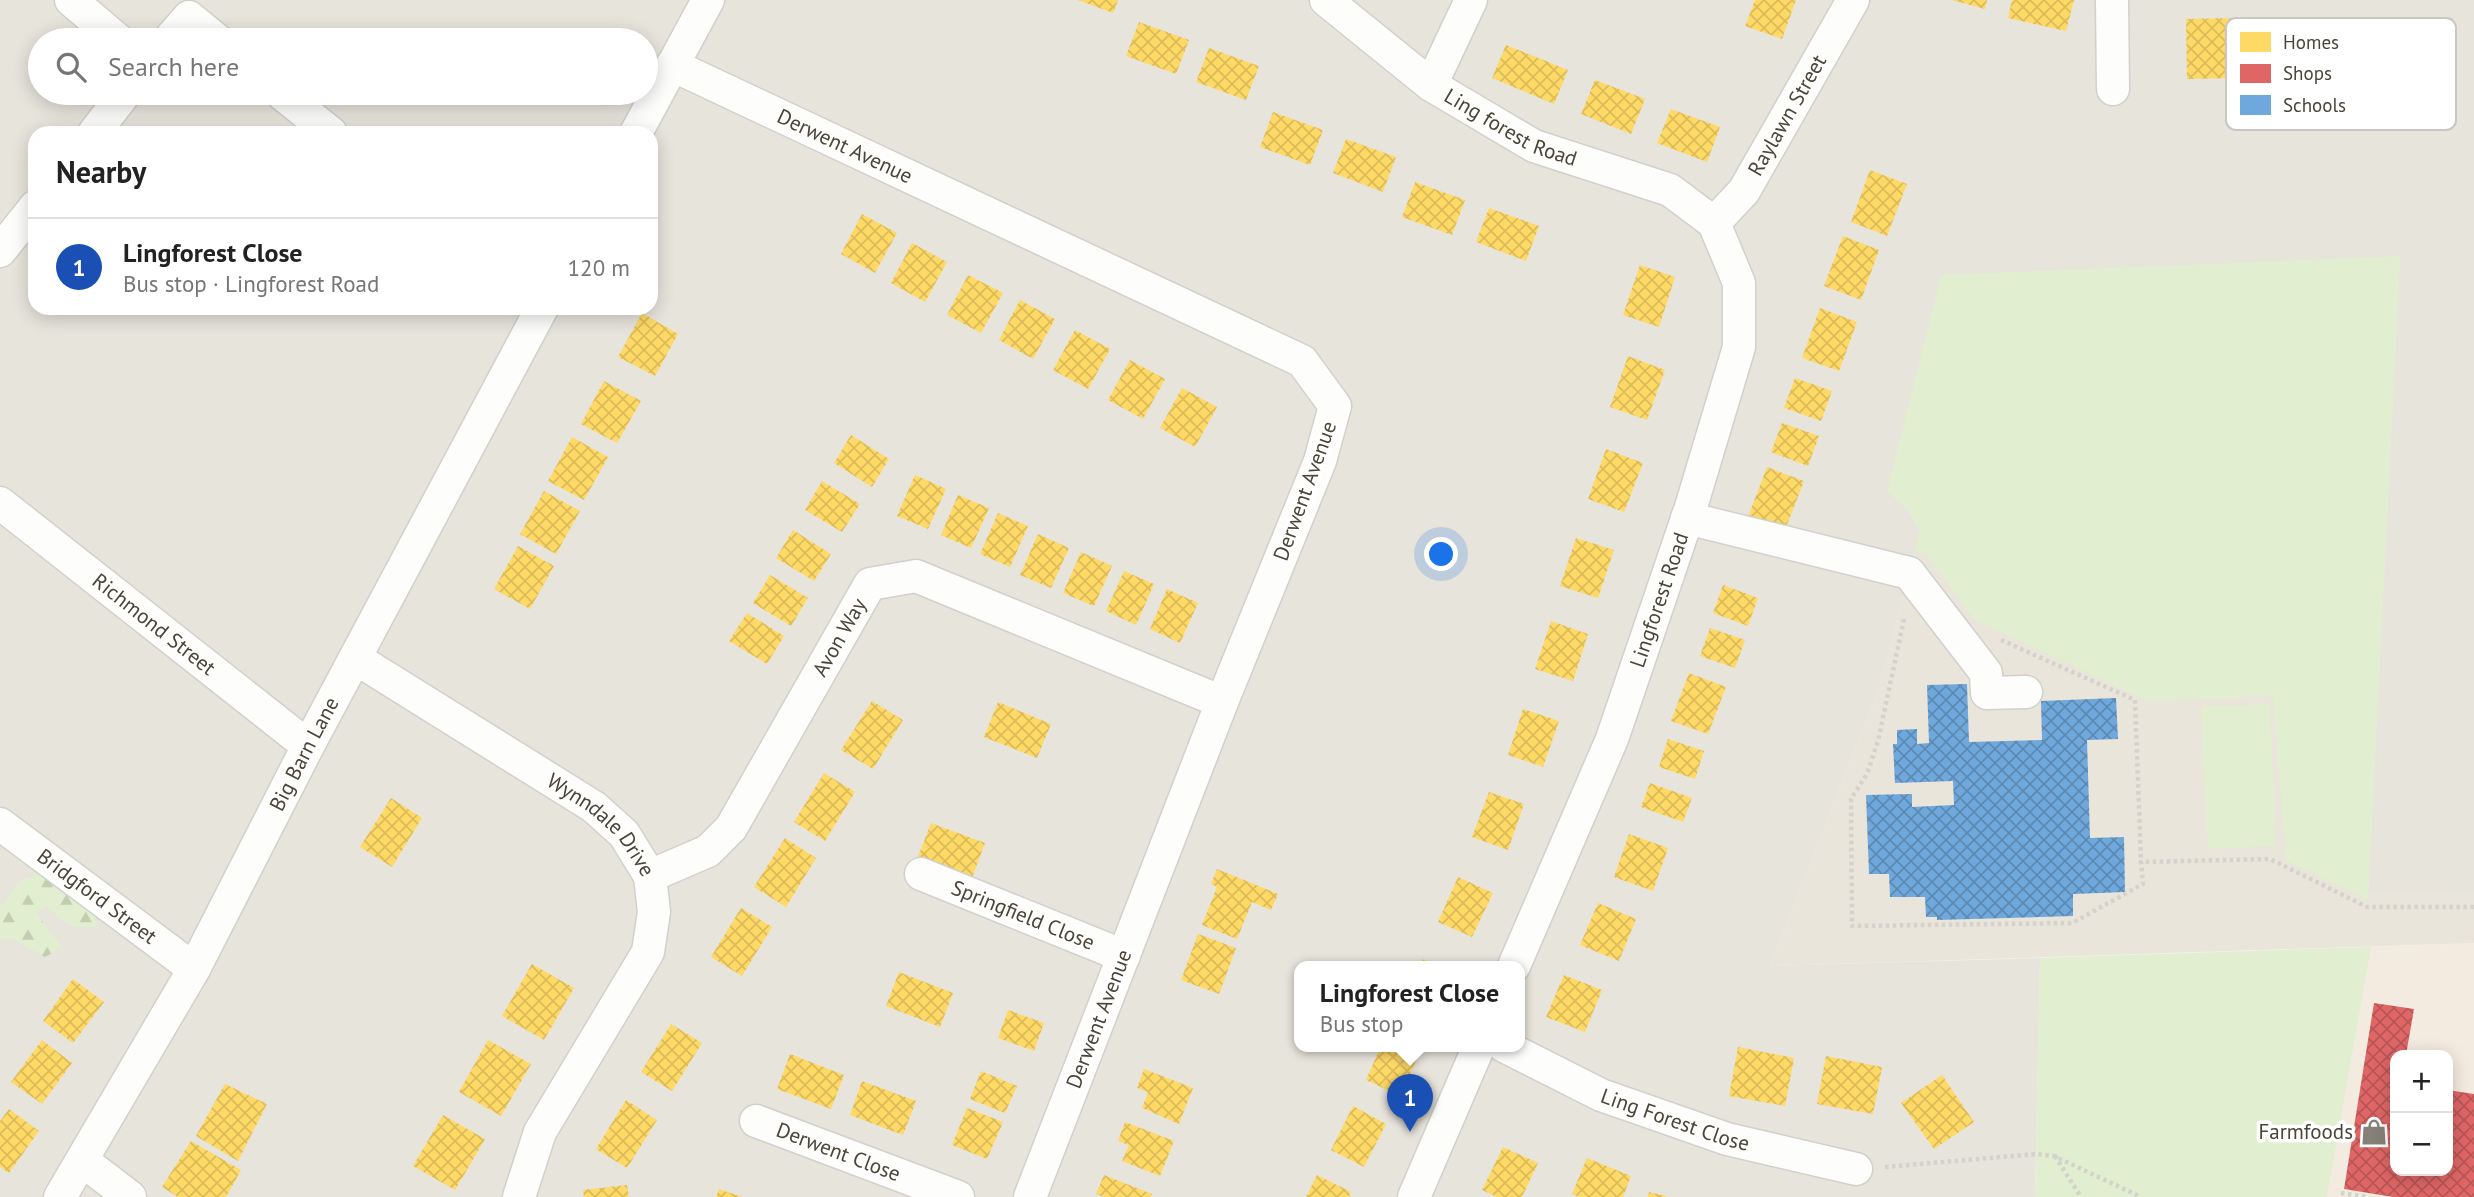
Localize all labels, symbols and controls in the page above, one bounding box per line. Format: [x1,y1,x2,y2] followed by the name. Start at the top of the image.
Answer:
[2226,18,2456,130] legend
[28,28,658,105] search box
[2283,30,2339,54] text: Homes
[52,48,90,86] icon: search
[108,50,239,83] text: Search here
[1742,50,1832,181] street label: Raylawn Street
[2283,61,2332,85] text: Shops
[1440,82,1581,172] street label: Ling forest Road
[2283,93,2346,117] text: Schools
[773,102,917,189] street label: Derwent Avenue
[56,152,146,191] text: Nearby
[123,236,303,269] text: Lingforest Close
[72,253,86,282] text: 1
[568,253,630,282] text: 120 m
[123,269,379,298] text: Bus stop · Lingforest Road
[1267,417,1342,564] street label: Derwent Avenue
[1623,529,1694,671] street label: Lingforest Road
[1424,537,1458,571] your location
[87,567,221,681] street label: Richmond Street
[806,593,872,681] street label: Avon Way
[263,692,345,815] street label: Big Barn Lane
[542,767,661,881] street label: Wynndale Drive
[32,842,163,950] street label: Bridgford Street
[948,874,1099,956] street label: Springfield Close
[1060,946,1137,1092] street label: Derwent Avenue
[1294,961,1525,1052] popup
[1320,976,1499,1009] text: Lingforest Close
[1320,1009,1403,1038] text: Bus stop
[2390,1050,2453,1176] map controls
[2390,1050,2453,1113] button: +
[1387,1074,1433,1132] pin: 1
[1597,1082,1752,1157] street label: Ling Forest Close
[2390,1113,2453,1176] button: −
[773,1116,904,1187] street label: Derwent Close
[2359,1117,2389,1147] shop icon: Farmfoods
[2258,1118,2353,1145] place label: Farmfoods

